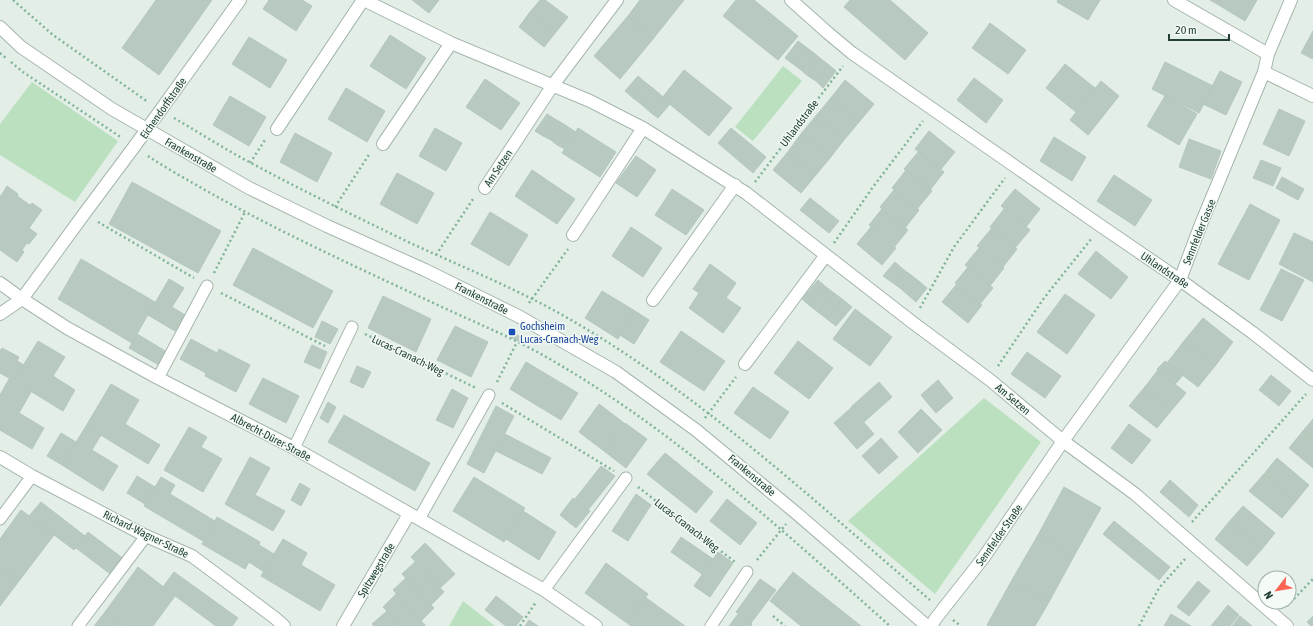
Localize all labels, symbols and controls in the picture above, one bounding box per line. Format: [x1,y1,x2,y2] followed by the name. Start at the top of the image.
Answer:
[1169,16,1229,42] scale bar
[1175,23,1197,37] text: 20 m
[137,75,189,141] street label: Eichendorffstraße
[777,97,821,149] street label: Uhlandstraße
[163,135,219,175] street label: Frankenstraße
[481,147,515,189] street label: Am Setzen
[1180,197,1218,267] street label: Sennfelder Gasse
[1139,249,1191,291] street label: Uhlandstraße
[453,279,511,317] street label: Frankenstraße
[520,320,599,345] place label: Gochsheim Lucas-Cranach-Weg
[507,327,517,337] marker: Gochsheim Lucas-Cranach-Weg
[370,332,446,378] street label: Lucas-Cranach-Weg
[993,381,1033,417] street label: Am Setzen
[229,411,313,463] street label: Albrecht-Dürer-Straße
[726,452,778,498] street label: Frankenstraße
[652,496,722,554] street label: Lucas-Cranach-Weg
[973,502,1025,568] street label: Sennfelder Straße
[101,508,191,560] street label: Richard-Wagner-Straße
[355,541,397,599] street label: Spitzwegstraße
[1257,570,1297,610] north arrow
[1262,589,1275,601] text: N

